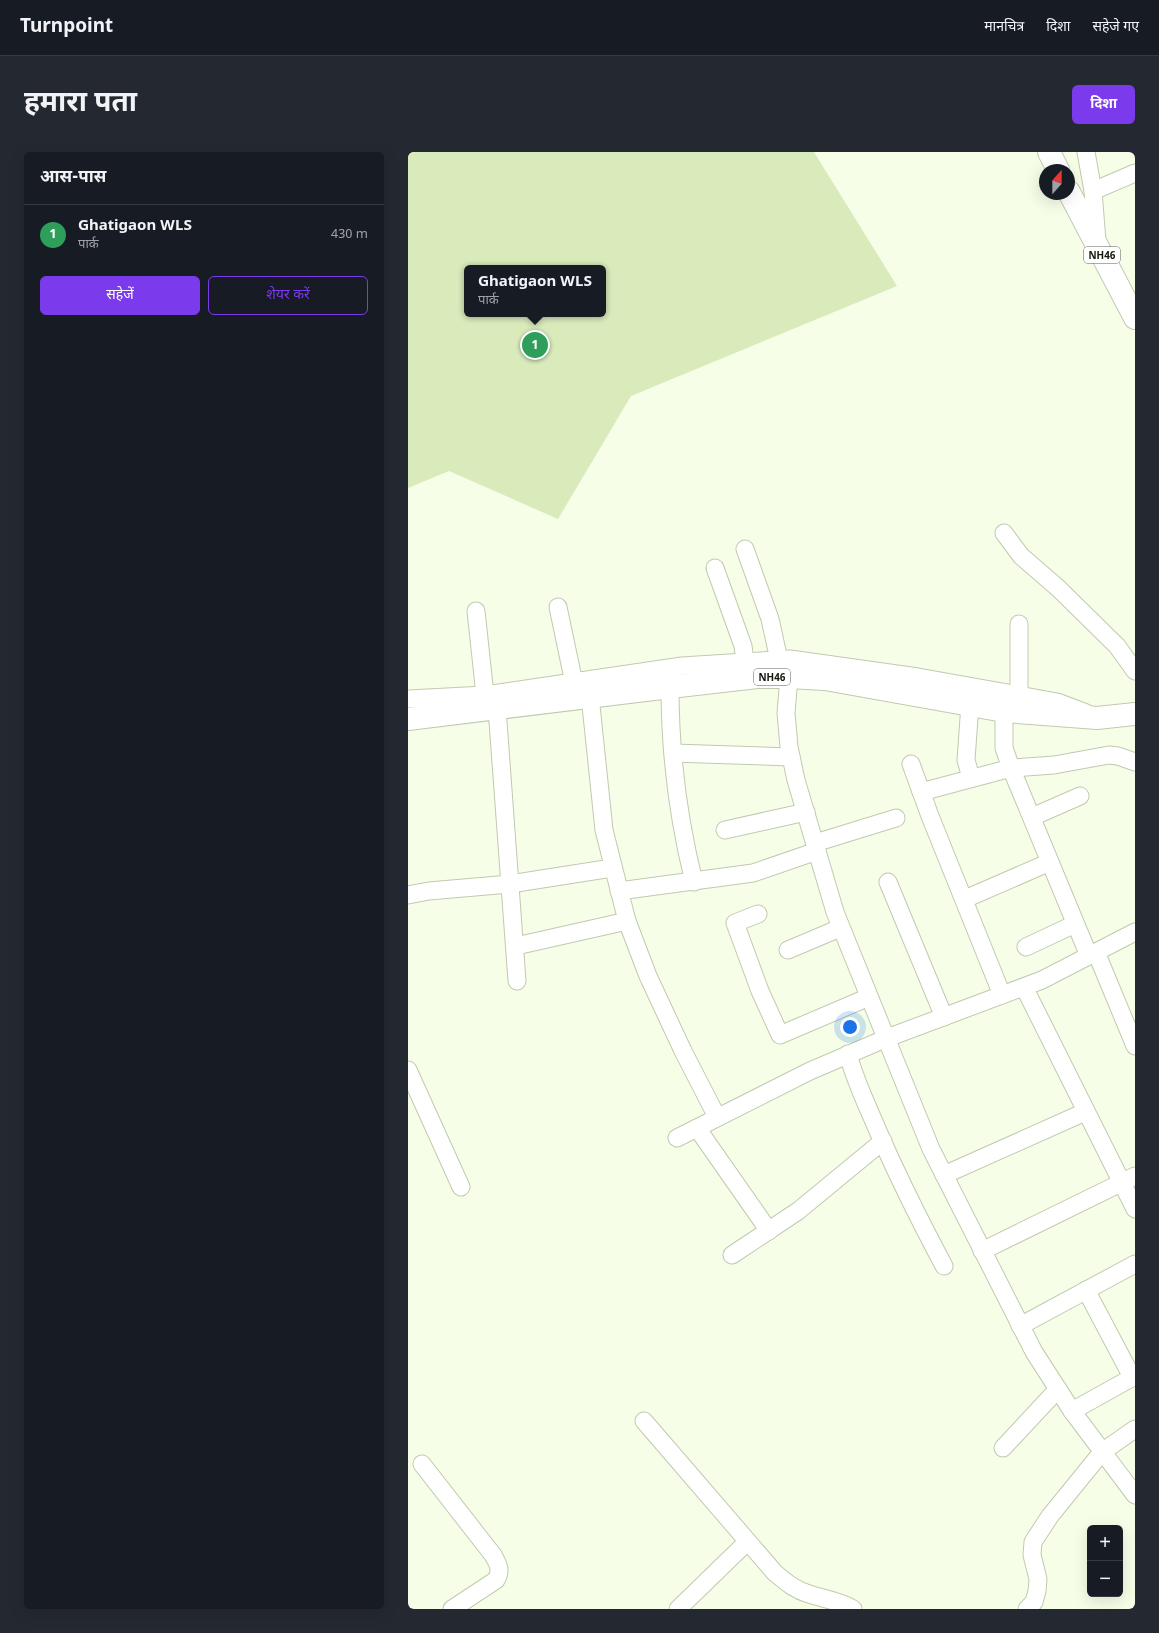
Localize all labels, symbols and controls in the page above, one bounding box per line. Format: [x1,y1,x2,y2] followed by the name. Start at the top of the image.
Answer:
[20,15,113,40] text: Turnpoint
[984,18,1024,37] text: मानचित्र
[1046,18,1070,37] text: दिशा
[1092,18,1139,37] text: सहेजे गए
[1072,85,1135,124] button: दिशा
[24,86,137,122] text: हमारा पता
[1039,164,1075,200] north arrow
[40,167,106,189] text: आस-पास
[78,217,192,236] text: Ghatigaon WLS
[49,226,57,243] text: 1
[331,226,368,243] text: 430 m
[78,236,99,253] text: पार्क
[1084,247,1120,263] road number: NH46
[464,265,606,317] popup
[478,273,592,292] text: Ghatigaon WLS
[40,276,200,315] button: सहेजें
[208,276,368,315] button: शेयर करें
[478,292,499,309] text: पार्क
[522,330,548,360] pin: 1
[754,669,790,685] road number: NH46
[840,1017,860,1037] your location
[1087,1525,1123,1597] map controls
[1087,1525,1123,1561] button: +
[1087,1561,1123,1597] button: −

